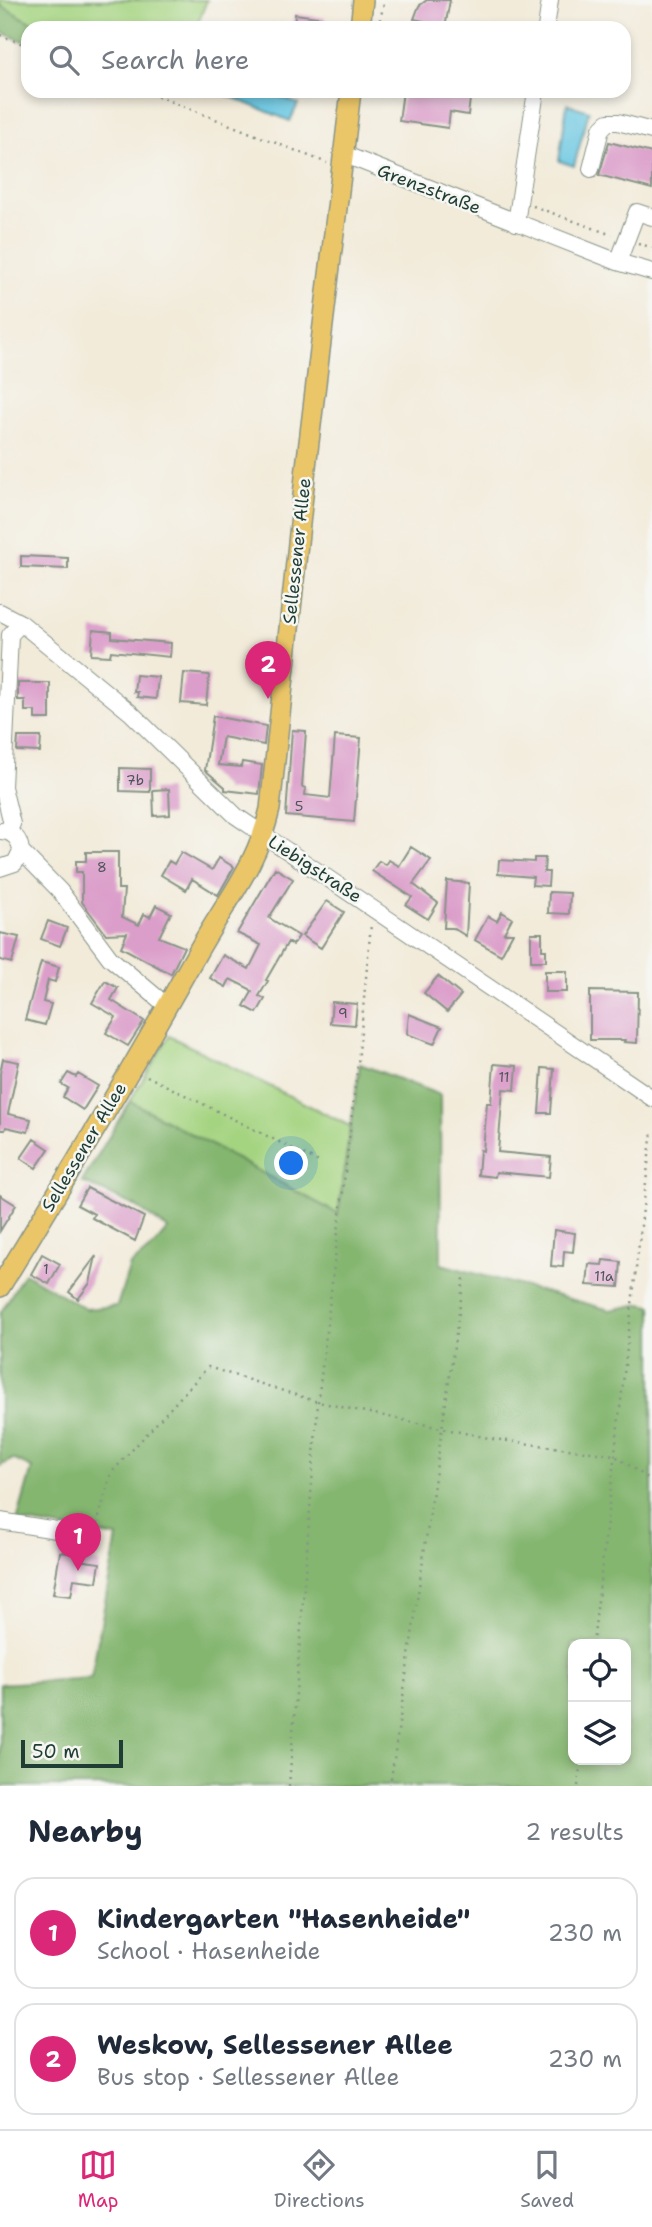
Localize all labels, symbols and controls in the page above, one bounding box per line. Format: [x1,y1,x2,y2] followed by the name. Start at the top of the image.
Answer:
[21,21,631,98] search box
[45,41,83,79] icon: search
[101,42,250,77] text: Search here
[374,158,484,220] street label: Grenzstraße
[277,477,317,625] street label: Sellessener Allee
[245,641,291,699] pin: 2
[126,771,144,789] house number: 7b
[295,797,303,815] house number: 5
[264,830,366,908] street label: Liebigstraße
[97,858,107,876] house number: 8
[338,1004,348,1022] house number: 9
[498,1068,510,1086] house number: 11
[36,1078,132,1216] street label: Sellessener Allee
[274,1146,308,1180] your location
[43,1260,49,1278] house number: 1
[594,1267,614,1285] house number: 11a
[55,1513,101,1571] pin: 1
[568,1639,631,1765] map controls
[568,1639,631,1702] button: locate
[568,1702,631,1765] button: layers
[21,1737,122,1769] scale bar
[32,1739,80,1764] text: 50 m
[28,1811,143,1852] text: Nearby
[525,1817,624,1847] text: 2 results
[97,1901,470,1936] text: Kindergarten "Hasenheide"
[48,1918,58,1948] text: 1
[548,1918,622,1948] text: 230 m
[97,1936,321,1966] text: School · Hasenheide
[97,2027,453,2062] text: Weskow, Sellessener Allee
[45,2044,61,2074] text: 2
[548,2044,622,2074] text: 230 m
[97,2062,400,2092] text: Bus stop · Sellessener Allee
[78,2146,118,2213] tab: Map
[274,2146,365,2213] tab: Directions
[520,2146,574,2213] tab: Saved

